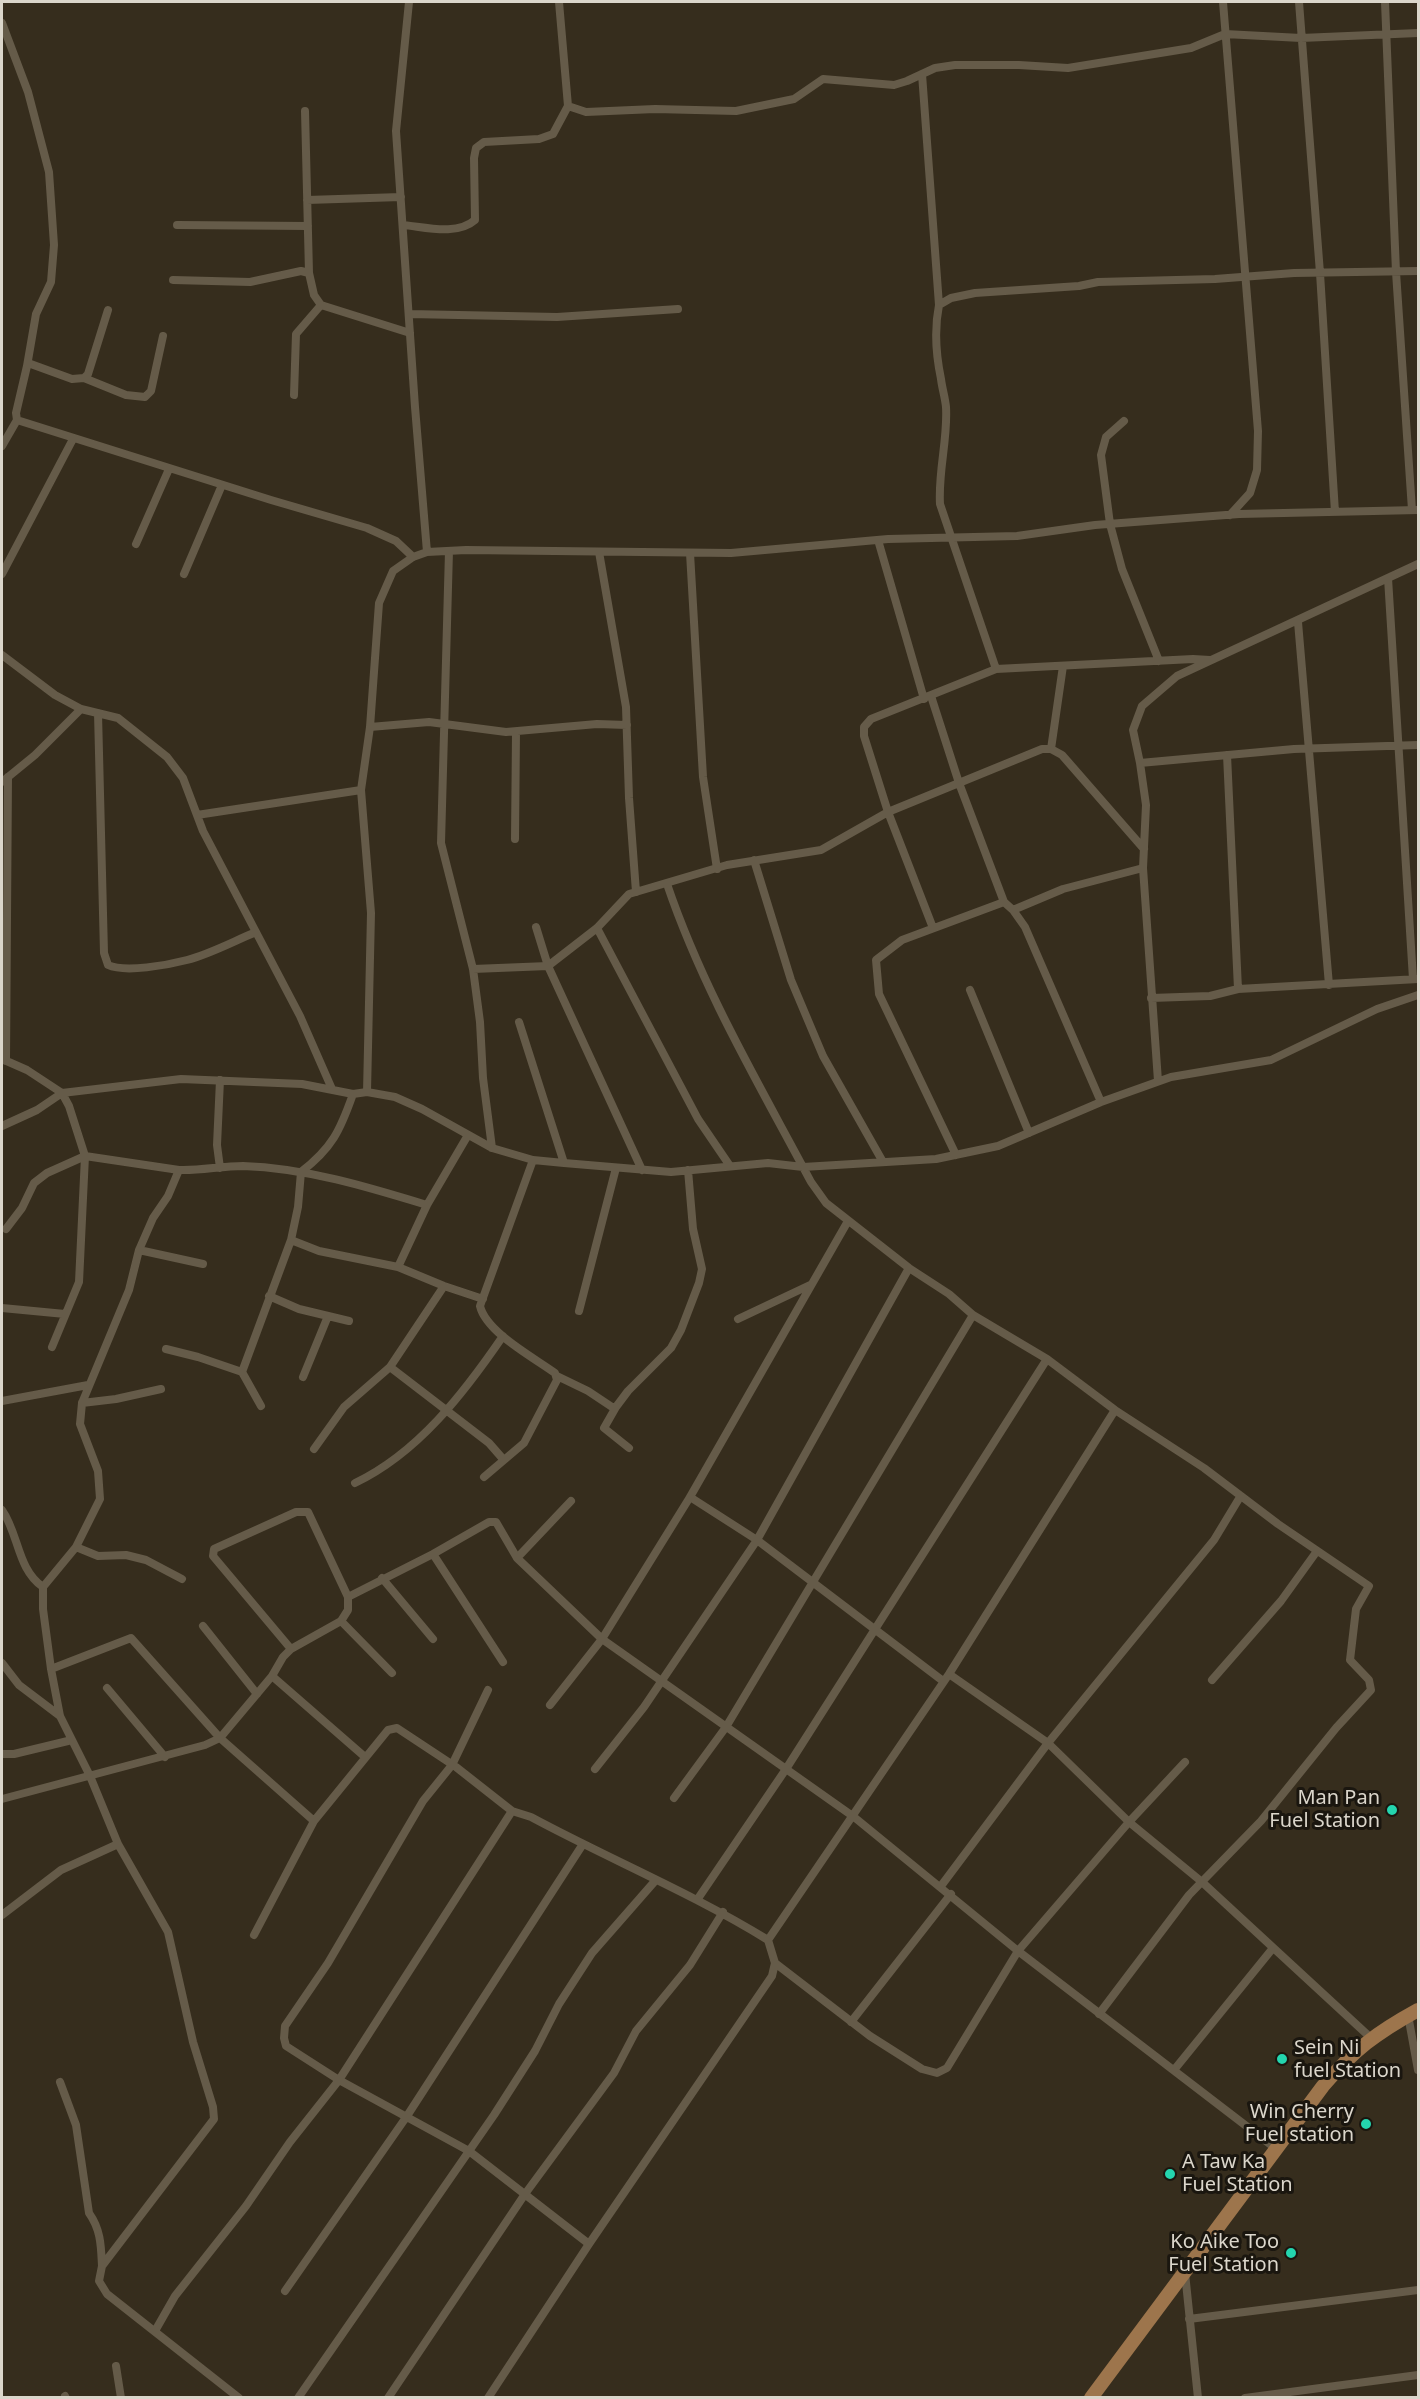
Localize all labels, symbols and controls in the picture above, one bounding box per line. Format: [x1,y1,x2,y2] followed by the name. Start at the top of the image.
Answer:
[1269,1786,1380,1833] place label: Man Pan Fuel Station
[1385,1803,1399,1817] marker: Man Pan Fuel Station
[1294,2036,1401,2083] place label: Sein Ni fuel Station
[1275,2052,1289,2066] marker: Sein Ni fuel Station
[1245,2100,1354,2147] place label: Win Cherry Fuel station
[1359,2117,1373,2131] marker: Win Cherry Fuel station
[1182,2150,1293,2197] place label: A Taw Ka Fuel Station
[1163,2167,1177,2181] marker: A Taw Ka Fuel Station
[1168,2230,1279,2277] place label: Ko Aike Too Fuel Station
[1284,2246,1298,2260] marker: Ko Aike Too Fuel Station

